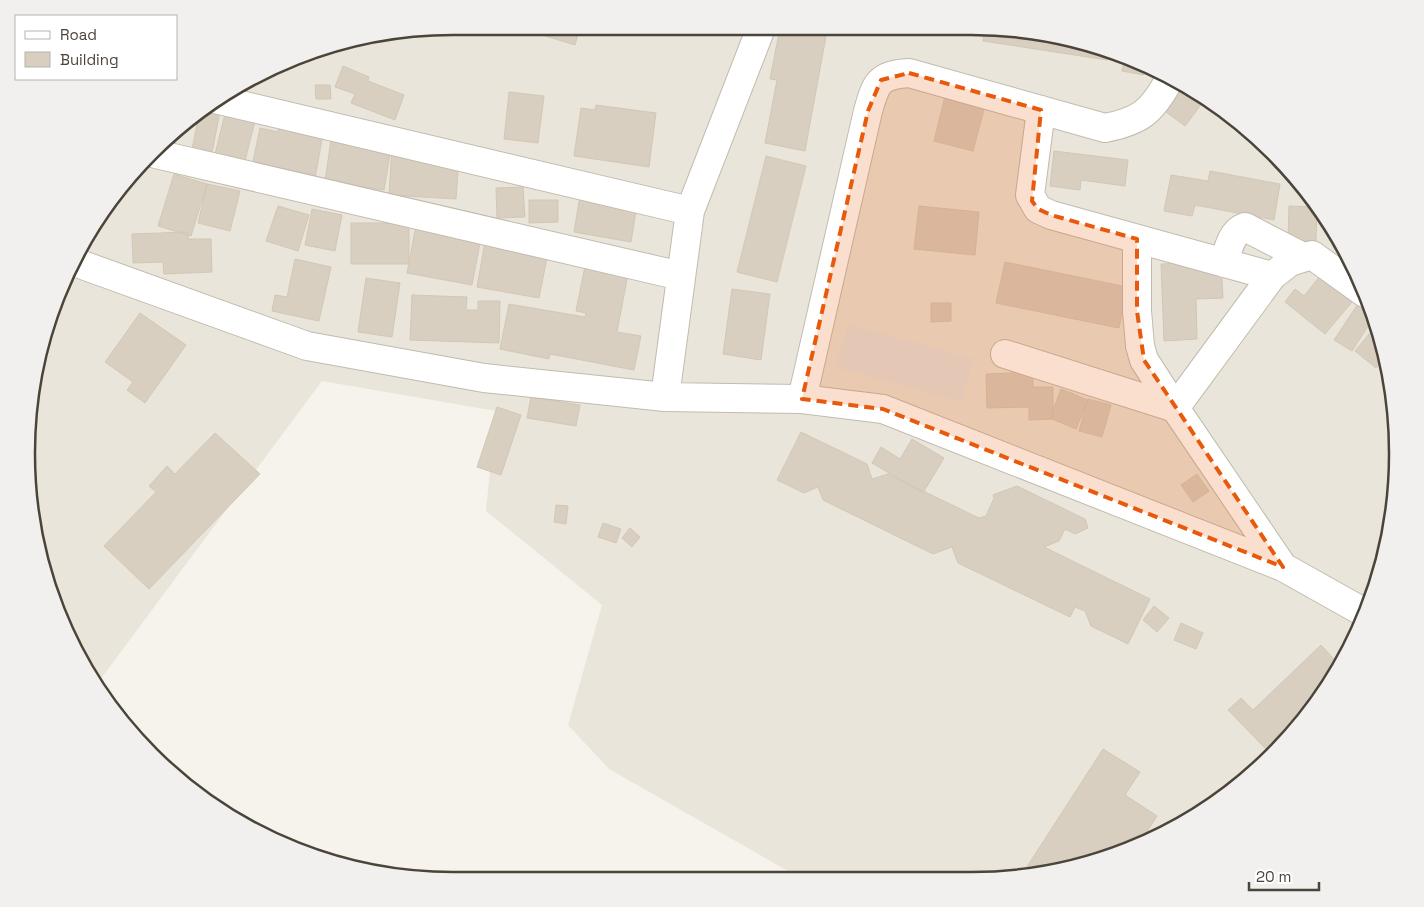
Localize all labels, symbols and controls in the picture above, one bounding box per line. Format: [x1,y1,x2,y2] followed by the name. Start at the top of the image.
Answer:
[15,15,178,80] legend
[60,25,97,44] text: Road
[60,50,119,69] text: Building
[1249,860,1319,892] scale bar
[1256,867,1291,886] text: 20 m

